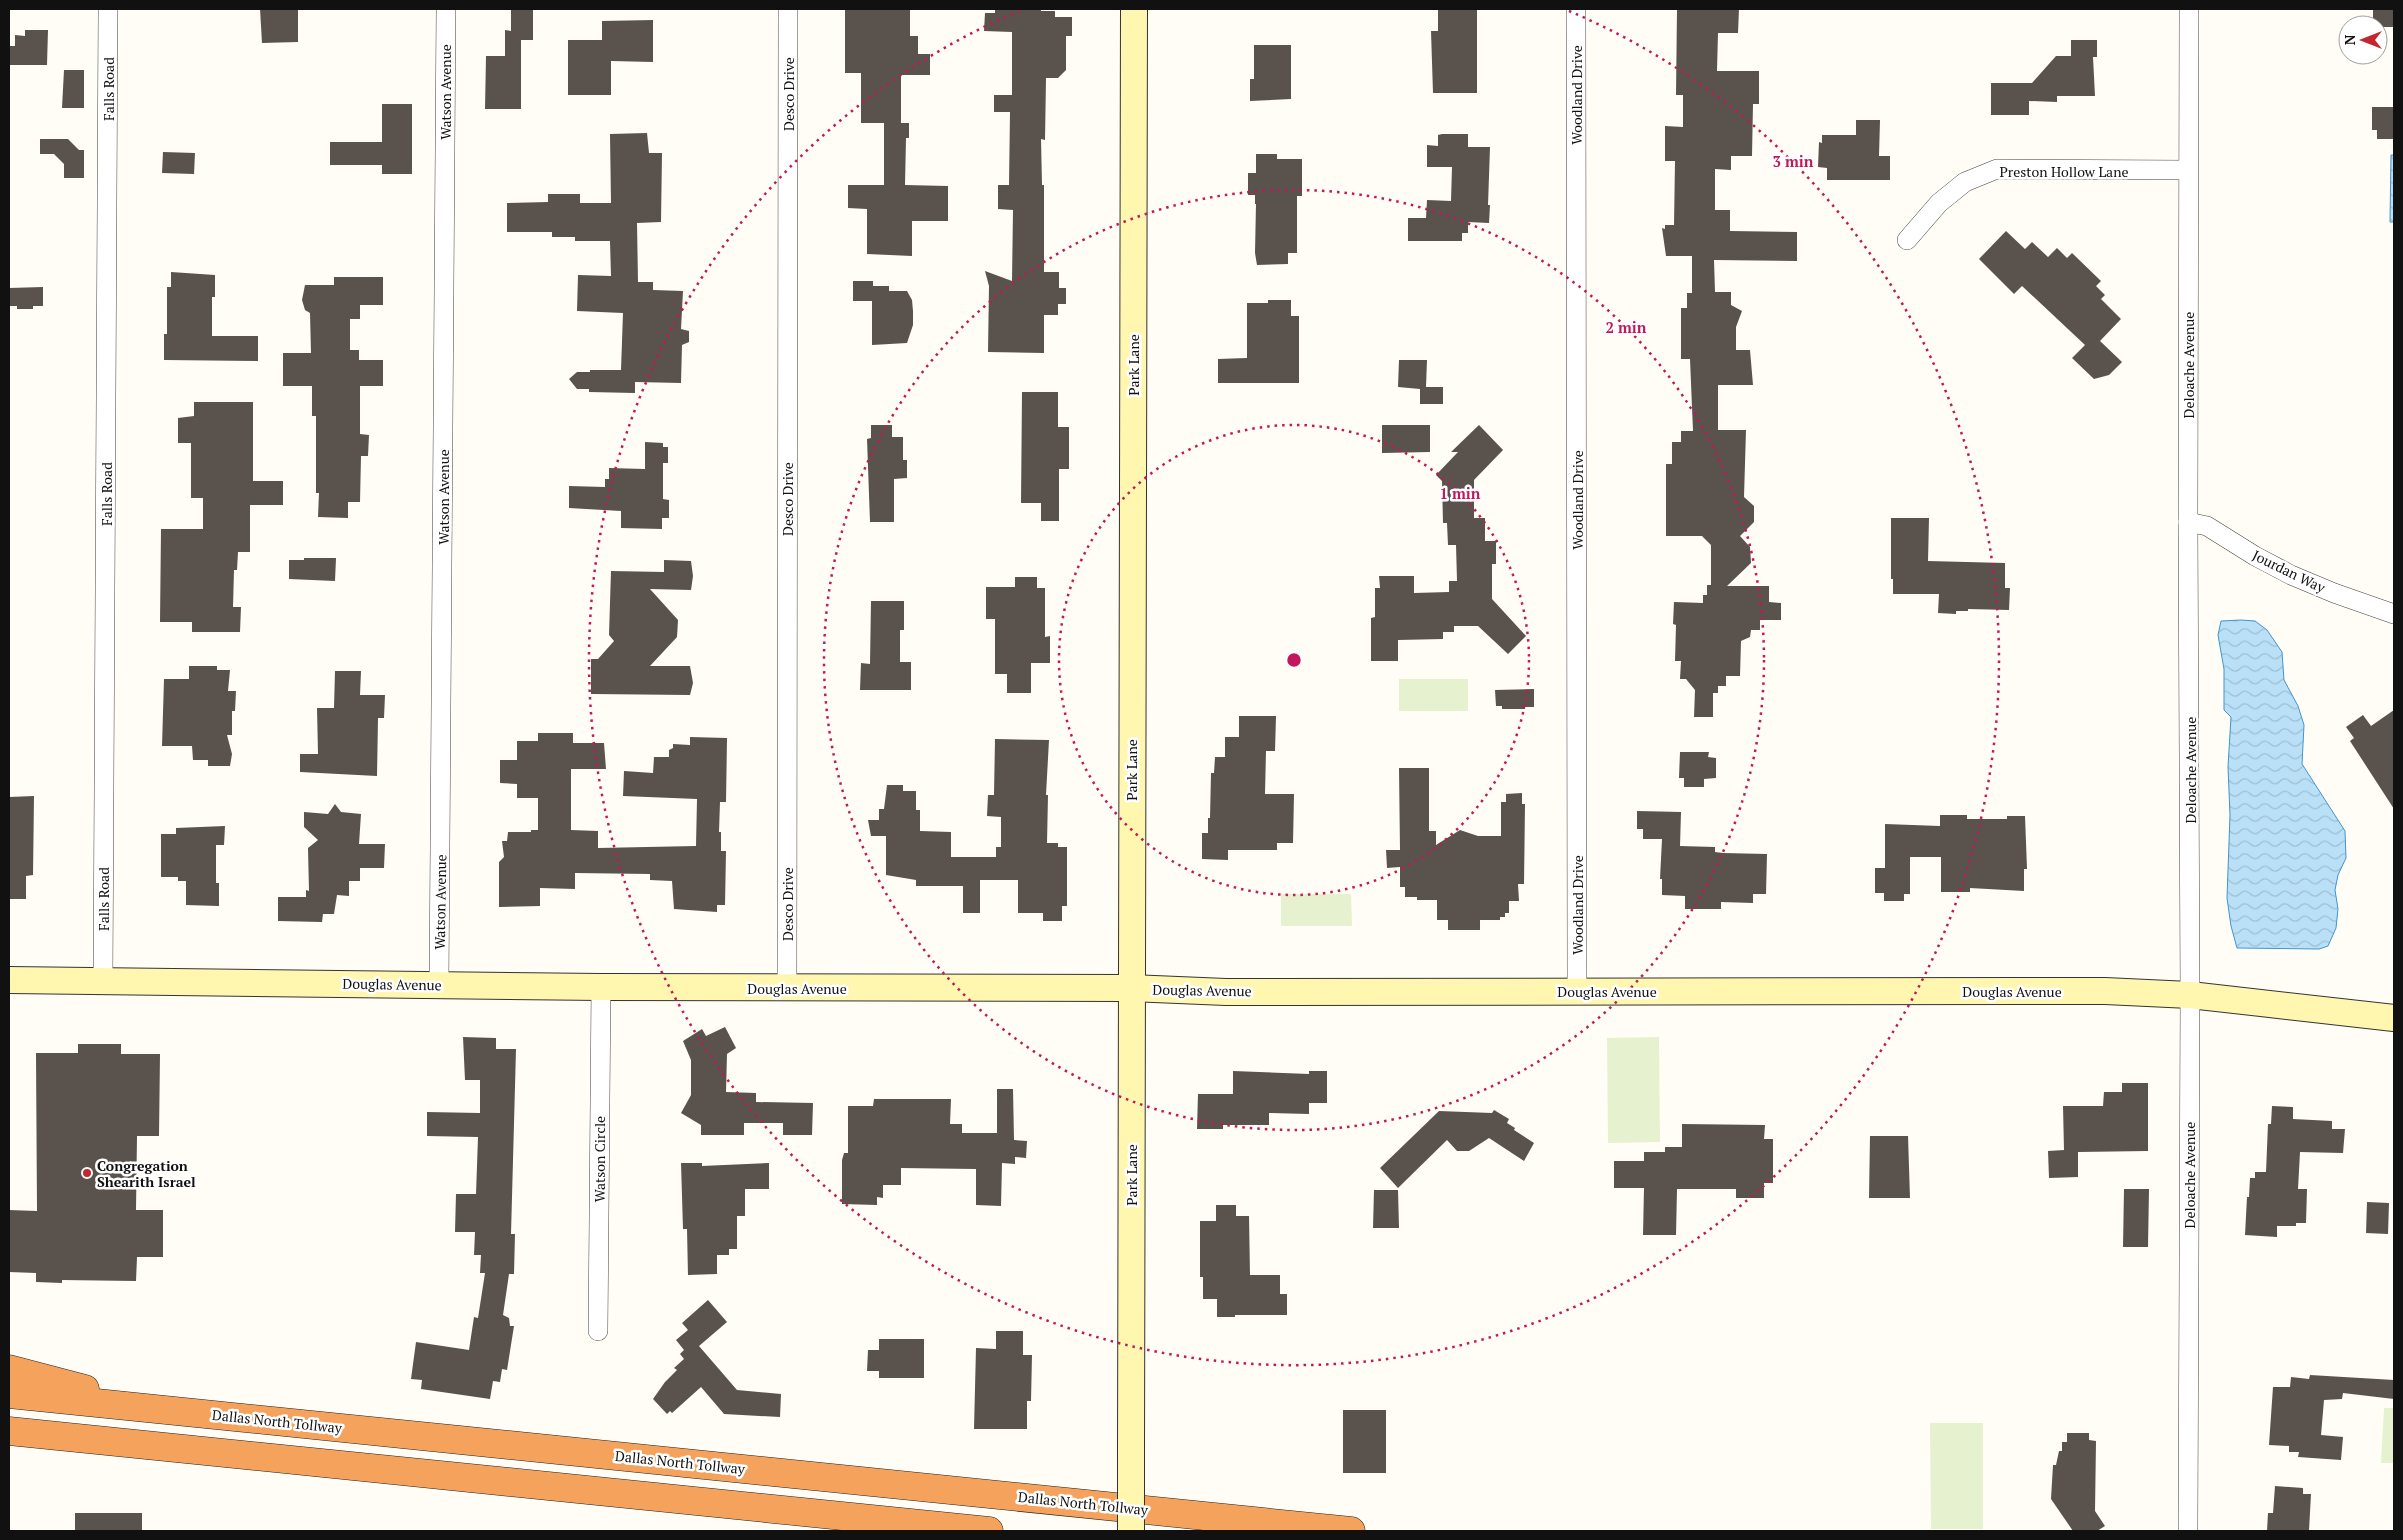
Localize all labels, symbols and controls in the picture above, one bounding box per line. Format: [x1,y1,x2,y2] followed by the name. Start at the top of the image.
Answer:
[2338,15,2388,65] north arrow
[2340,34,2359,45] text: N
[436,44,455,140] street label: Watson Avenue
[1567,45,1586,145] street label: Woodland Drive
[99,57,118,121] street label: Falls Road
[779,57,798,131] street label: Desco Drive
[1772,151,1814,171] text: 3 min
[1999,162,2129,181] street label: Preston Hollow Lane
[2179,312,2198,418] street label: Deloache Avenue
[1605,317,1647,337] text: 2 min
[1124,334,1143,396] street label: Park Lane
[434,449,453,545] street label: Watson Avenue
[1568,450,1587,550] street label: Woodland Drive
[97,462,116,526] street label: Falls Road
[778,462,797,536] street label: Desco Drive
[1439,483,1481,503] text: 1 min
[2249,545,2329,597] street label: Jourdan Way
[1285,651,1303,669] centre of rings
[2181,717,2200,823] street label: Deloache Avenue
[1122,739,1141,801] street label: Park Lane
[430,854,450,950] street label: Watson Avenue
[1568,855,1587,955] street label: Woodland Drive
[94,867,113,931] street label: Falls Road
[778,867,797,941] street label: Desco Drive
[342,974,442,994] street label: Douglas Avenue
[747,979,847,998] street label: Douglas Avenue
[1152,980,1252,1000] street label: Douglas Avenue
[1557,982,1657,1001] street label: Douglas Avenue
[1962,982,2062,1001] street label: Douglas Avenue
[590,1116,609,1202] street label: Watson Circle
[2180,1122,2199,1228] street label: Deloache Avenue
[1122,1144,1141,1206] street label: Park Lane
[97,1156,196,1191] place label: Congregation Shearith Israel
[81,1167,93,1179] marker: Congregation Shearith Israel
[211,1405,344,1437] street label: Dallas North Tollway
[614,1446,747,1478] street label: Dallas North Tollway
[1017,1487,1150,1519] street label: Dallas North Tollway

